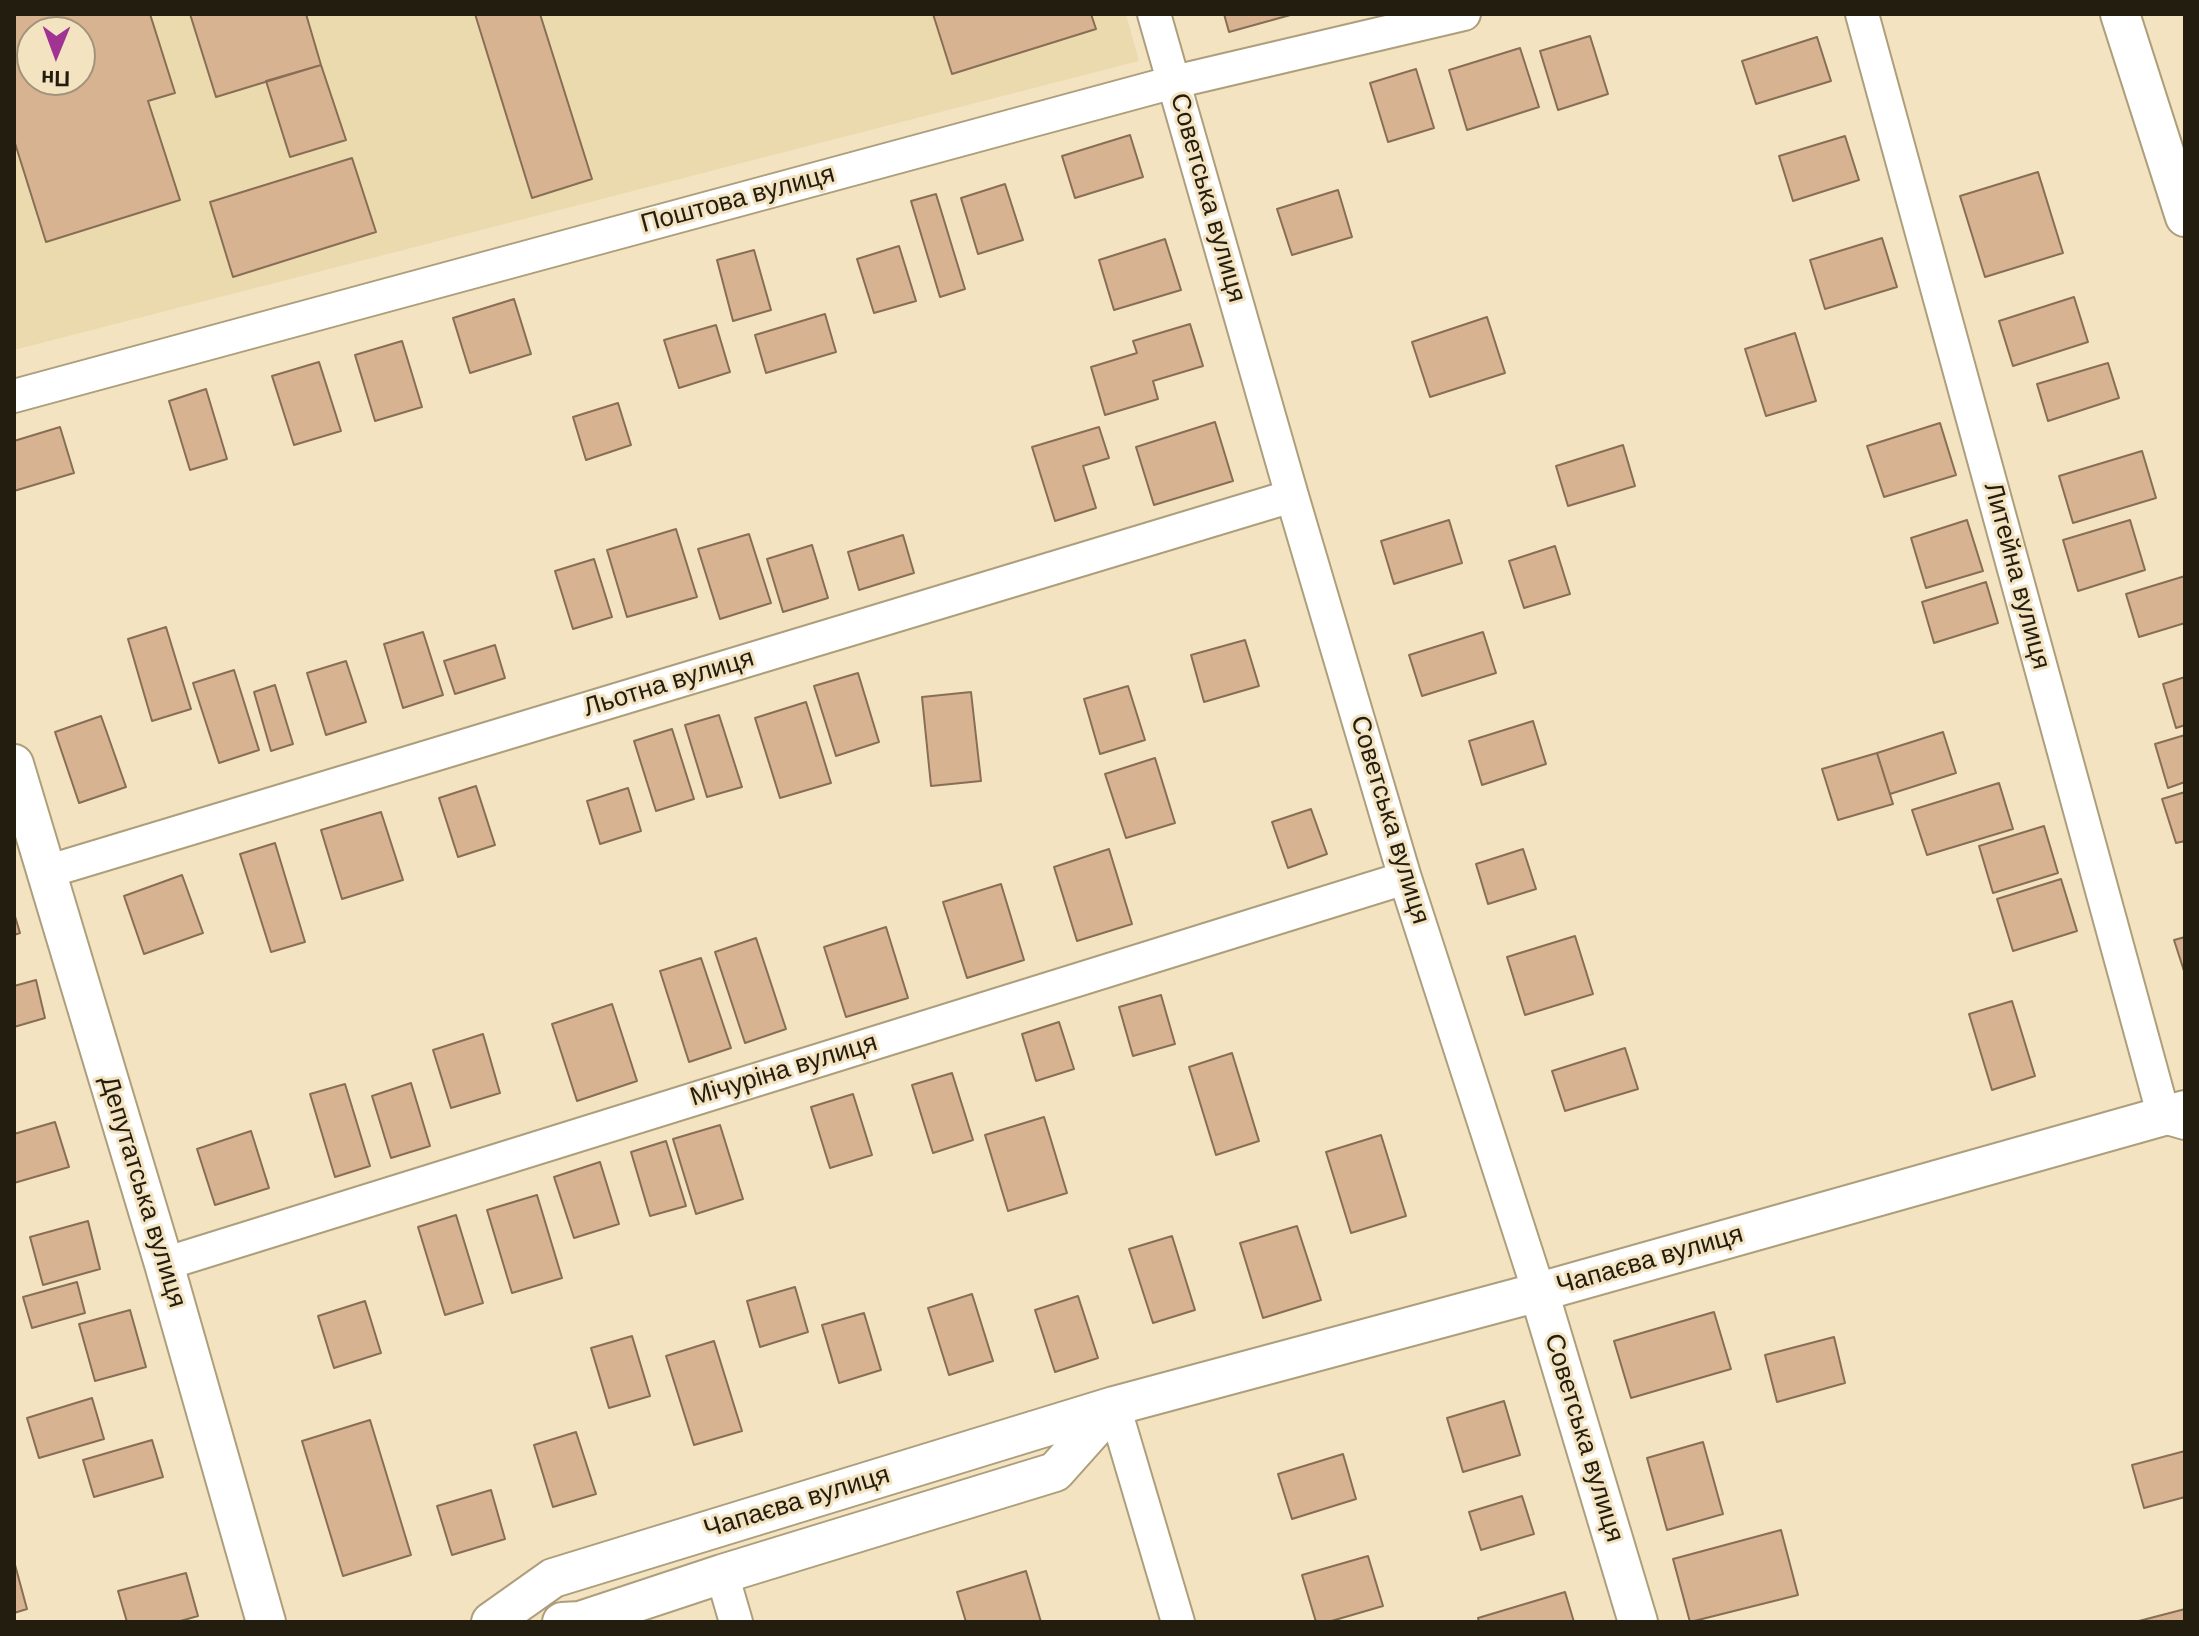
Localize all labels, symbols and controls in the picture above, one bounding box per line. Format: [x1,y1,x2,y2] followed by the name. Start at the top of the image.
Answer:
[16,16,96,96] north arrow
[41,64,70,93] text: Пн
[1162,90,1252,306] street label: Советська вулиця
[638,159,838,241] street label: Поштова вулиця
[1976,479,2056,673] street label: Литейна вулиця
[580,643,758,725] street label: Льотна вулиця
[1342,712,1436,928] street label: Советська вулиця
[687,1028,881,1114] street label: Мічуріна вулиця
[92,1072,192,1312] street label: Депутатська вулиця
[1553,1219,1747,1303] street label: Чапаєва вулиця
[1536,1330,1630,1546] street label: Советська вулиця
[700,1460,894,1546] street label: Чапаєва вулиця

